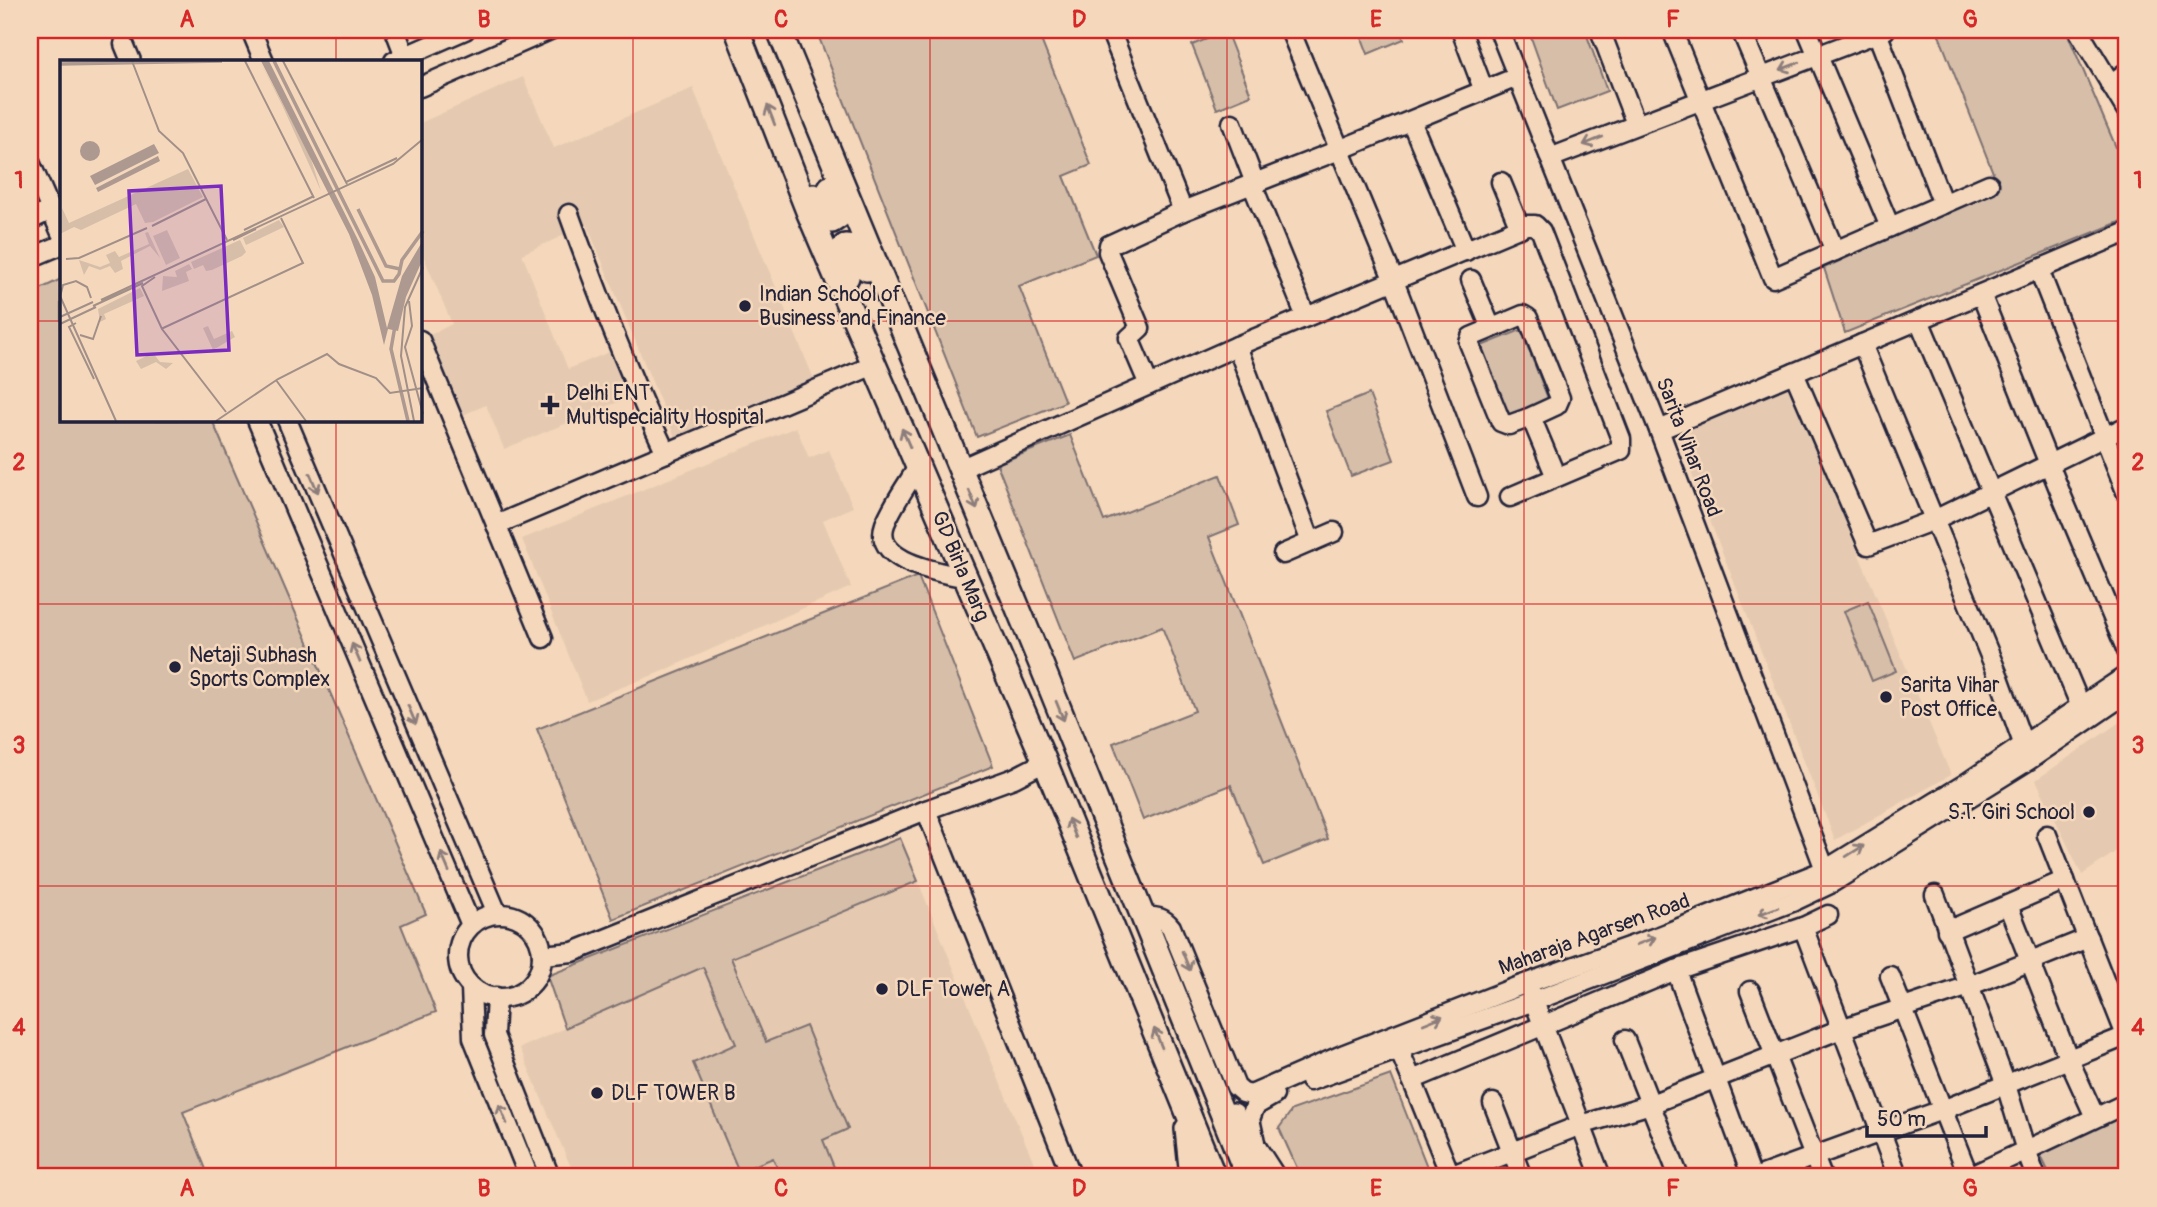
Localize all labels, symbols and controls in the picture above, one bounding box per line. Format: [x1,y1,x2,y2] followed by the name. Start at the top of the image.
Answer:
[180,5,195,34] text: A
[477,5,491,34] text: B
[774,5,788,34] text: C
[1072,5,1086,34] text: D
[1370,5,1382,34] text: E
[1666,5,1680,34] text: F
[1962,5,1978,34] text: G
[60,60,422,422] inset map
[1780,61,1802,73] one-way arrow
[763,105,776,127] one-way arrow
[1583,135,1605,148] one-way arrow
[15,166,24,195] text: 1
[2134,166,2143,195] text: 1
[759,281,947,332] place label: Indian School of Business and Finance
[737,298,753,314] marker: Indian School of Business and Finance
[1649,373,1728,521] street label: Sarita Vihar Road
[566,380,764,431] place label: Delhi ENT Multispeciality Hospital
[540,395,560,415] marker: Delhi ENT Multispeciality Hospital
[899,428,912,449] one-way arrow
[13,448,26,477] text: 2
[2132,448,2145,477] text: 2
[308,472,321,493] one-way arrow
[968,489,981,511] one-way arrow
[925,507,996,625] street label: GD Birla Marg
[189,642,330,693] place label: Netaji Subhash Sports Complex
[349,642,362,664] one-way arrow
[167,659,183,675] marker: Netaji Subhash Sports Complex
[1900,672,2000,723] place label: Sarita Vihar Post Office
[1878,689,1894,705] marker: Sarita Vihar Post Office
[1055,699,1068,721] one-way arrow
[407,704,420,725] one-way arrow
[13,731,25,760] text: 3
[2132,731,2144,760] text: 3
[1948,799,2075,826] place label: S.T. Giri School
[2081,804,2097,820] marker: S.T. Giri School
[1064,817,1077,839] one-way arrow
[1844,843,1864,857] one-way arrow
[437,852,450,873] one-way arrow
[1495,887,1694,982] street label: Maharaja Agarsen Road
[1758,906,1779,919] one-way arrow
[1635,933,1657,946] one-way arrow
[1180,950,1193,972] one-way arrow
[896,976,1010,1003] place label: DLF Tower A
[874,981,890,997] marker: DLF Tower A
[1422,1012,1444,1025] one-way arrow
[12,1013,26,1042] text: 4
[2131,1013,2145,1042] text: 4
[1150,1028,1163,1050] one-way arrow
[611,1080,736,1107] place label: DLF TOWER B
[589,1085,605,1101] marker: DLF TOWER B
[1867,1095,1986,1139] scale bar
[496,1104,509,1125] one-way arrow
[1877,1106,1926,1133] text: 50 m
[180,1174,195,1203] text: A
[477,1174,491,1203] text: B
[774,1174,788,1203] text: C
[1072,1174,1086,1203] text: D
[1370,1174,1382,1203] text: E
[1666,1174,1680,1203] text: F
[1962,1174,1978,1203] text: G

